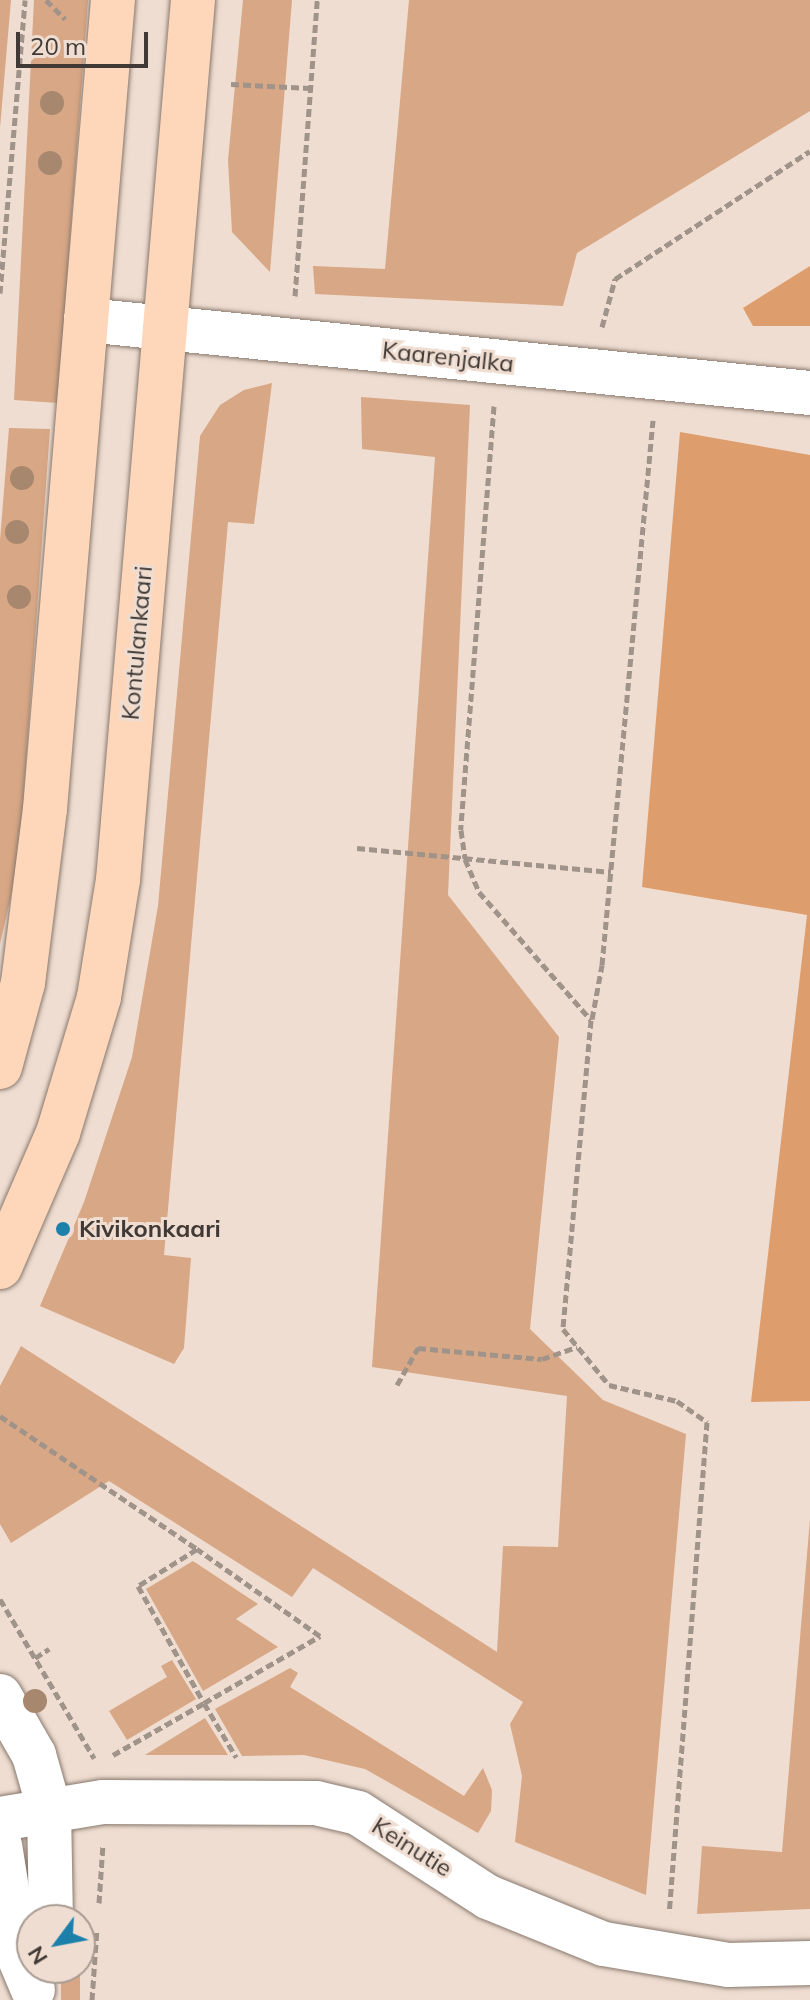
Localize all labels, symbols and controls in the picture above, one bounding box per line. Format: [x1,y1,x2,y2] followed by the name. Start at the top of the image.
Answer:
[20,16,152,66] scale bar
[30,31,86,61] text: 20 m
[381,336,515,378] street label: Kaarenjalka
[116,565,158,721] street label: Kontulankaari
[79,1215,221,1243] place label: Kivikonkaari
[54,1220,72,1238] marker: Kivikonkaari
[367,1811,457,1883] street label: Keinutie
[16,1904,96,1984] north arrow
[21,1941,54,1970] text: N

